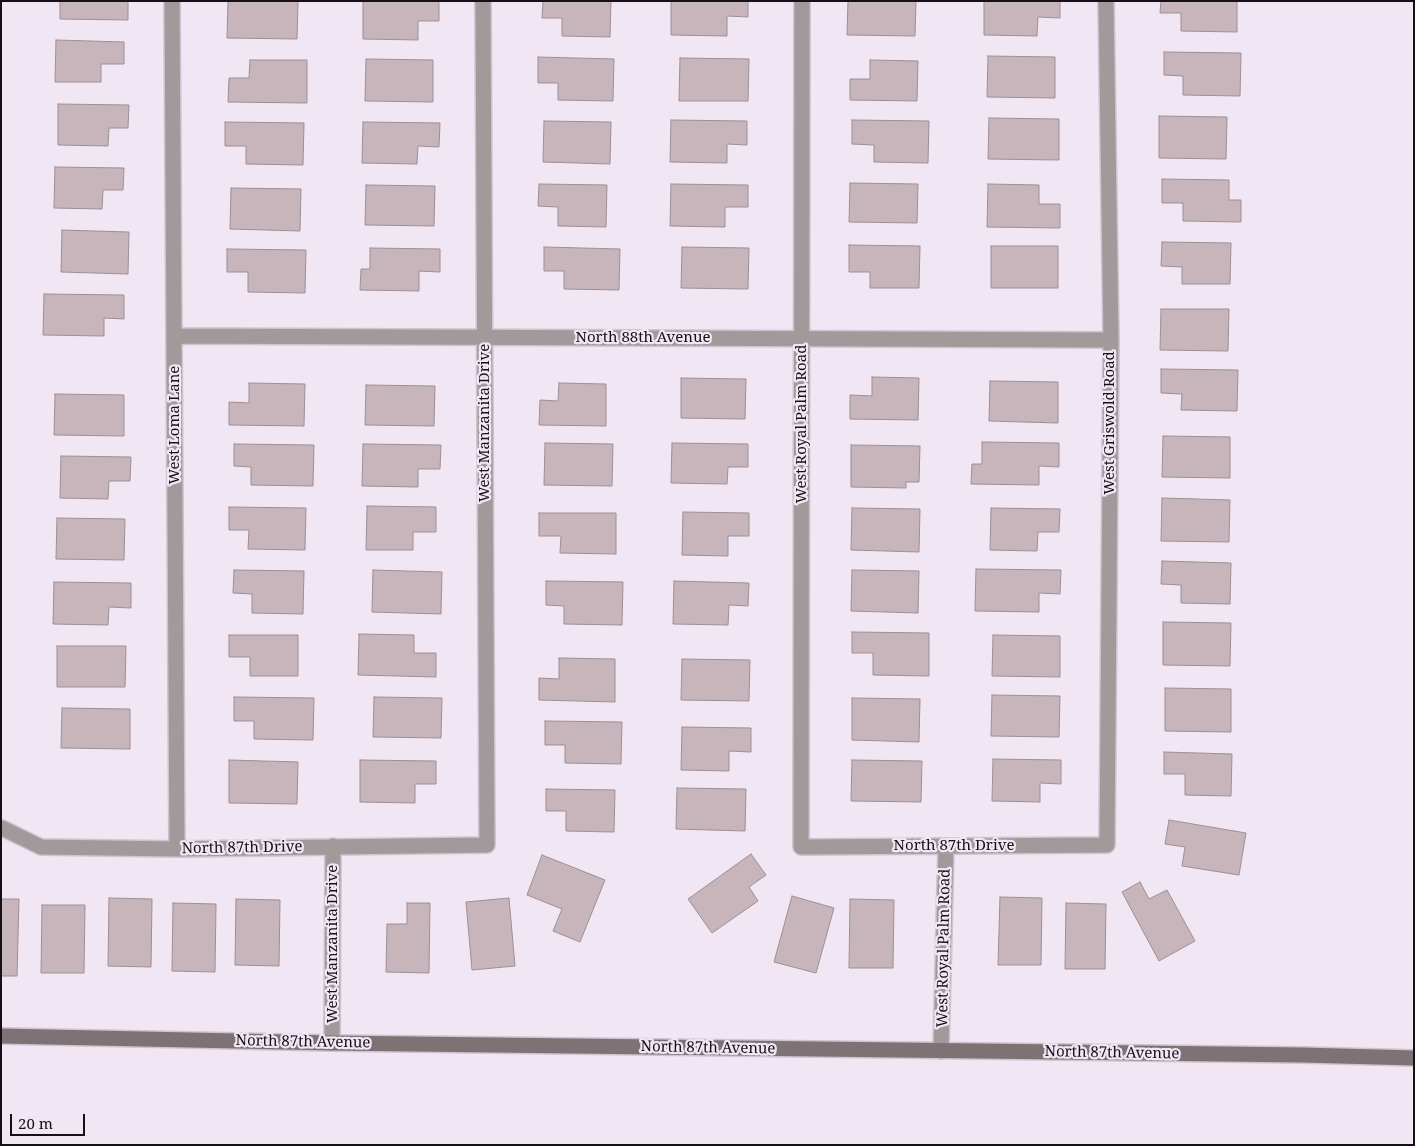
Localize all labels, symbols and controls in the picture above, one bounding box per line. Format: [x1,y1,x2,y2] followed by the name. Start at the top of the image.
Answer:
[576,329,710,347] street label: North 88th Avenue
[476,344,494,502] street label: West Manzanita Drive
[793,345,811,503] street label: West Royal Palm Road
[1101,351,1119,495] street label: West Griswold Road
[166,366,184,484] street label: West Loma Lane
[894,837,1014,855] street label: North 87th Drive
[181,838,303,858] street label: North 87th Drive
[324,865,342,1023] street label: West Manzanita Drive
[934,868,954,1028] street label: West Royal Palm Road
[235,1032,371,1052] street label: North 87th Avenue
[640,1038,776,1058] street label: North 87th Avenue
[1044,1043,1180,1063] street label: North 87th Avenue
[12,1104,88,1136] scale bar
[18,1113,53,1133] text: 20 m

